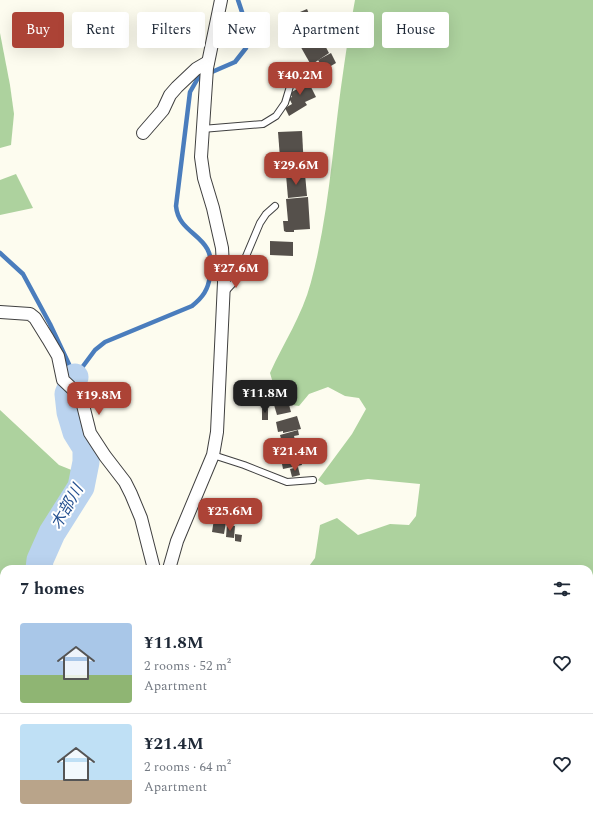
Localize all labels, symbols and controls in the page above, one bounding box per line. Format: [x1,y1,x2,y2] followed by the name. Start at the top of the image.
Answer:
[12,12,64,48] chip: Buy
[72,12,129,48] chip: Rent
[137,12,205,48] chip: Filters
[213,12,270,48] chip: New
[278,12,374,48] chip: Apartment
[382,12,449,48] chip: House
[267,62,333,96] pin: ¥40.2M
[277,65,323,85] text: ¥40.2M
[263,152,329,186] pin: ¥29.6M
[273,155,319,175] text: ¥29.6M
[203,255,269,289] pin: ¥27.6M
[213,258,259,278] text: ¥27.6M
[232,380,298,414] pin: ¥11.8M
[66,382,132,416] pin: ¥19.8M
[242,383,288,403] text: ¥11.8M
[76,385,122,405] text: ¥19.8M
[262,438,328,472] pin: ¥21.4M
[272,441,318,461] text: ¥21.4M
[45,478,90,534] water label: 木部川
[197,498,263,532] pin: ¥25.6M
[207,501,253,521] text: ¥25.6M
[20,576,85,602] text: 7 homes
[551,578,573,600] icon: filters
[144,630,204,656] text: ¥11.8M
[52,639,100,687] icon: home
[551,652,573,674] icon: heart
[144,656,231,676] text: 2 rooms · 52 m²
[144,676,207,696] text: Apartment
[144,731,204,757] text: ¥21.4M
[52,740,100,788] icon: home
[551,753,573,775] icon: heart
[144,757,231,777] text: 2 rooms · 64 m²
[144,777,207,797] text: Apartment

